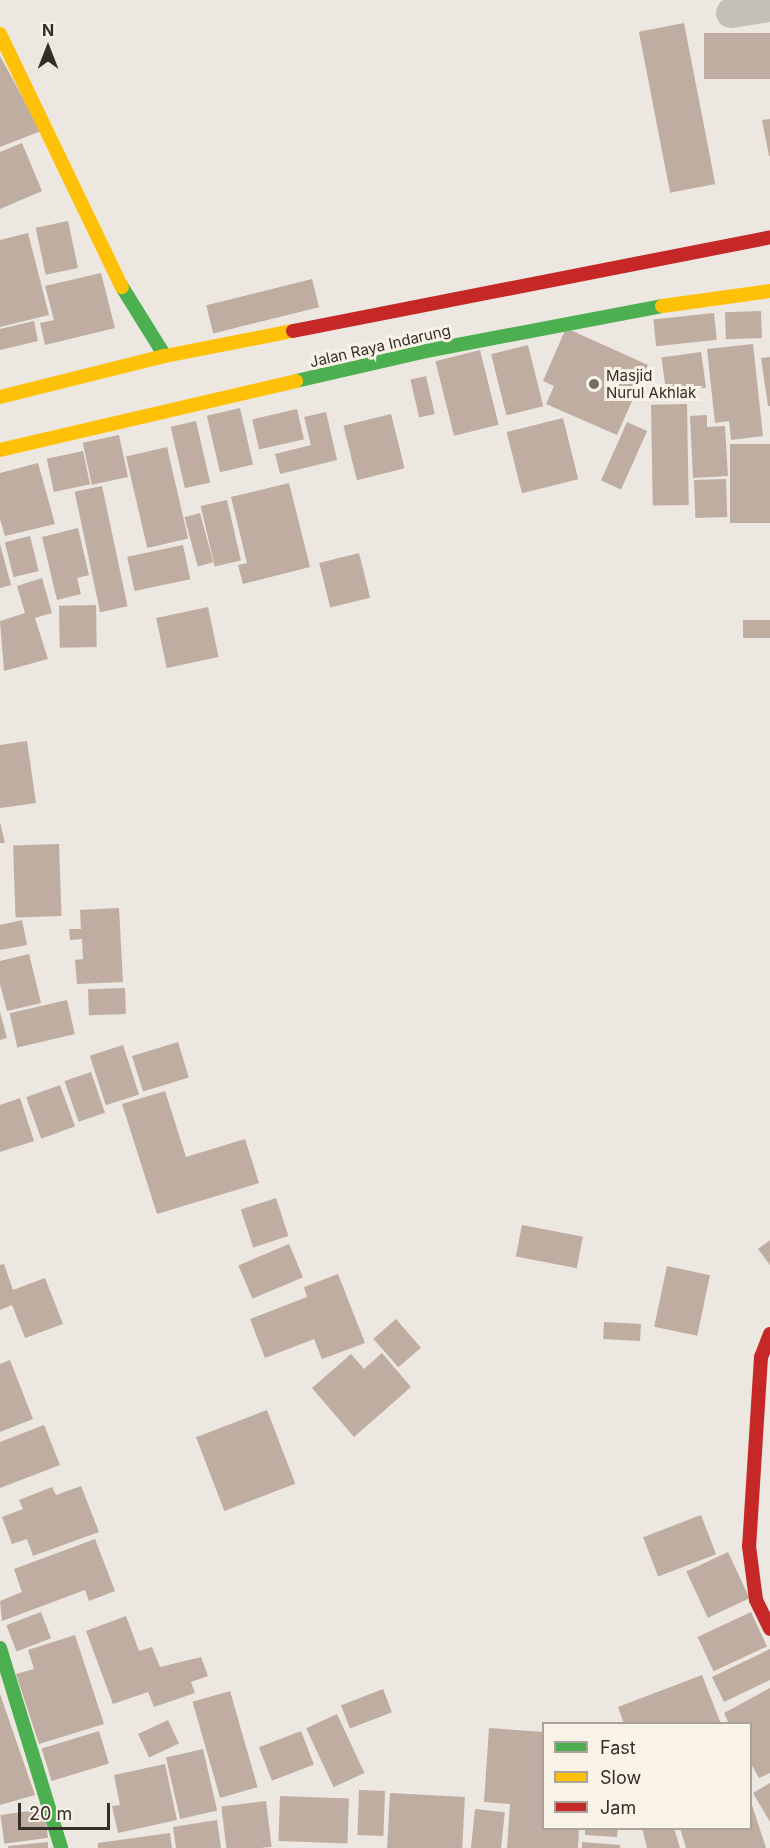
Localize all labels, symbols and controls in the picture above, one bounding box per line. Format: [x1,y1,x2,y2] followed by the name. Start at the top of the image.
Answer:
[18,18,78,78] north arrow
[42,20,54,40] text: N
[308,321,452,371] street label: Jalan Raya Indarung
[606,366,696,401] place label: Masjid Nurul Akhlak
[587,377,601,391] marker: Masjid Nurul Akhlak
[542,1722,752,1830] legend
[600,1737,636,1758] text: Fast
[600,1767,641,1788] text: Slow
[21,1791,112,1829] scale bar
[600,1797,636,1818] text: Jam
[29,1803,72,1824] text: 20 m

